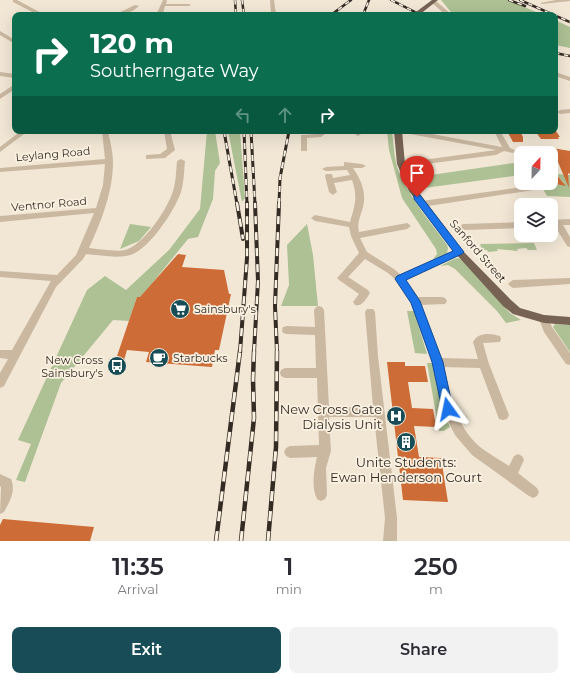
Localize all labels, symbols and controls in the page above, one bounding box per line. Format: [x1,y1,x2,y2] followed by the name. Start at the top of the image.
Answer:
[90,26,174,60] text: 120 m
[24,28,76,80] icon: right
[90,60,259,82] text: Southerngate Way
[232,104,254,126] icon: left
[274,104,296,126] icon: ahead
[316,104,338,126] icon: right
[15,144,91,164] street label: Leylang Road
[514,146,558,190] north arrow
[514,146,558,242] map controls
[400,156,434,197] pin
[406,162,428,184] icon: arrive
[11,194,87,214] street label: Ventnor Road
[514,198,558,242] button: layers
[447,217,510,286] street label: Sanford Street
[169,298,191,320] supermarket icon: Sainsbury's
[194,302,256,316] place label: Sainsbury's
[148,347,170,369] cafe icon: Starbucks
[173,351,228,365] place label: Starbucks
[41,353,104,380] place label: New Cross Sainsbury's
[106,355,128,377] bus stop icon: New Cross Sainsbury's
[427,388,469,430] position arrow
[280,401,382,432] place label: New Cross Gate Dialysis Unit
[385,405,407,427] hospital icon: New Cross Gate Dialysis Unit
[395,431,417,453] building icon: Unite Students: Ewan Henderson Court
[330,454,482,485] place label: Unite Students: Ewan Henderson Court
[112,552,164,581] text: 11:35
[284,552,293,581] text: 1
[414,552,458,581] text: 250
[117,581,158,597] text: Arrival
[276,581,302,597] text: min
[429,581,443,597] text: m
[12,627,281,673] button: Exit
[289,627,558,673] button: Share

